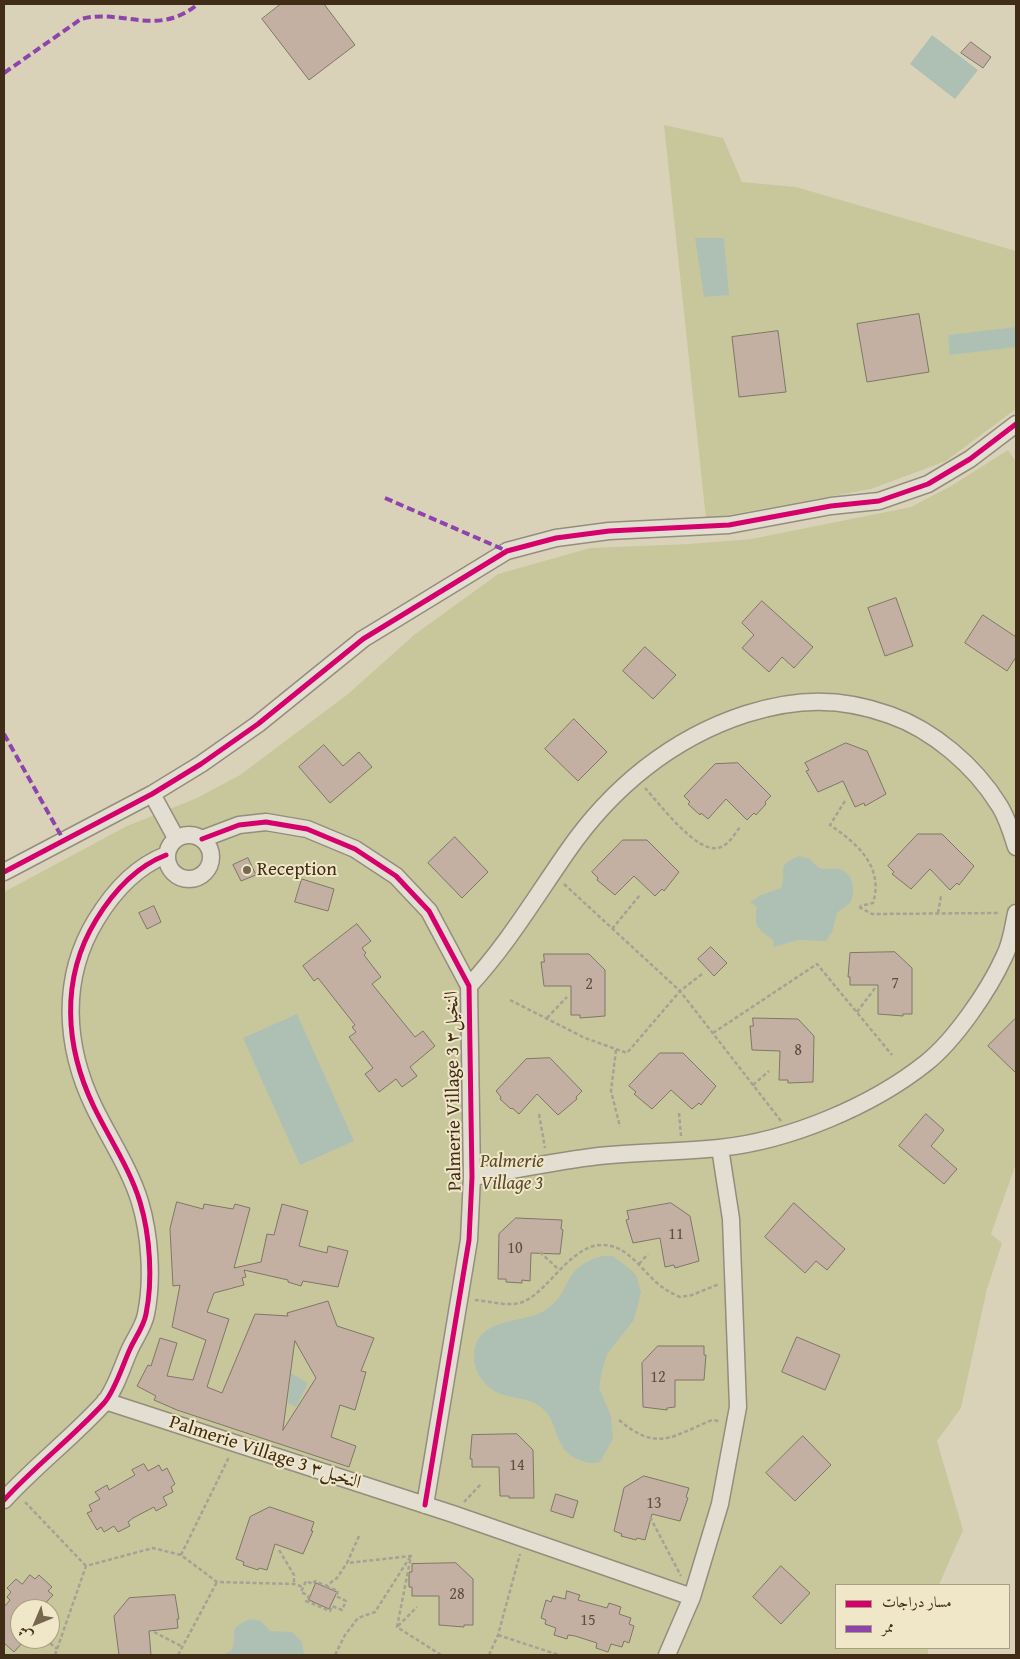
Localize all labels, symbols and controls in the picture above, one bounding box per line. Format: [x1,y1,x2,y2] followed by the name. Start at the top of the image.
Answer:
[257,859,337,881] place label: Reception
[241,864,253,876] marker: Reception
[891,974,899,994] house number: 7
[585,975,593,995] house number: 2
[441,991,467,1191] street label: Palmerie Village 3 النخيل٣
[794,1041,802,1061] house number: 8
[480,1151,544,1195] park label: Palmerie Village 3
[668,1225,684,1245] house number: 11
[507,1239,523,1259] house number: 10
[650,1368,666,1388] house number: 12
[166,1411,364,1495] street label: Palmerie Village 3 النخيل٣
[509,1456,525,1476] house number: 14
[646,1494,662,1514] house number: 13
[835,1584,1010,1649] legend
[449,1585,465,1605] house number: 28
[882,1591,951,1612] text: مسار دراجات
[10,1599,60,1649] north arrow
[580,1611,596,1631] house number: 15
[882,1616,894,1637] text: ممر
[13,1622,37,1646] text: ش

